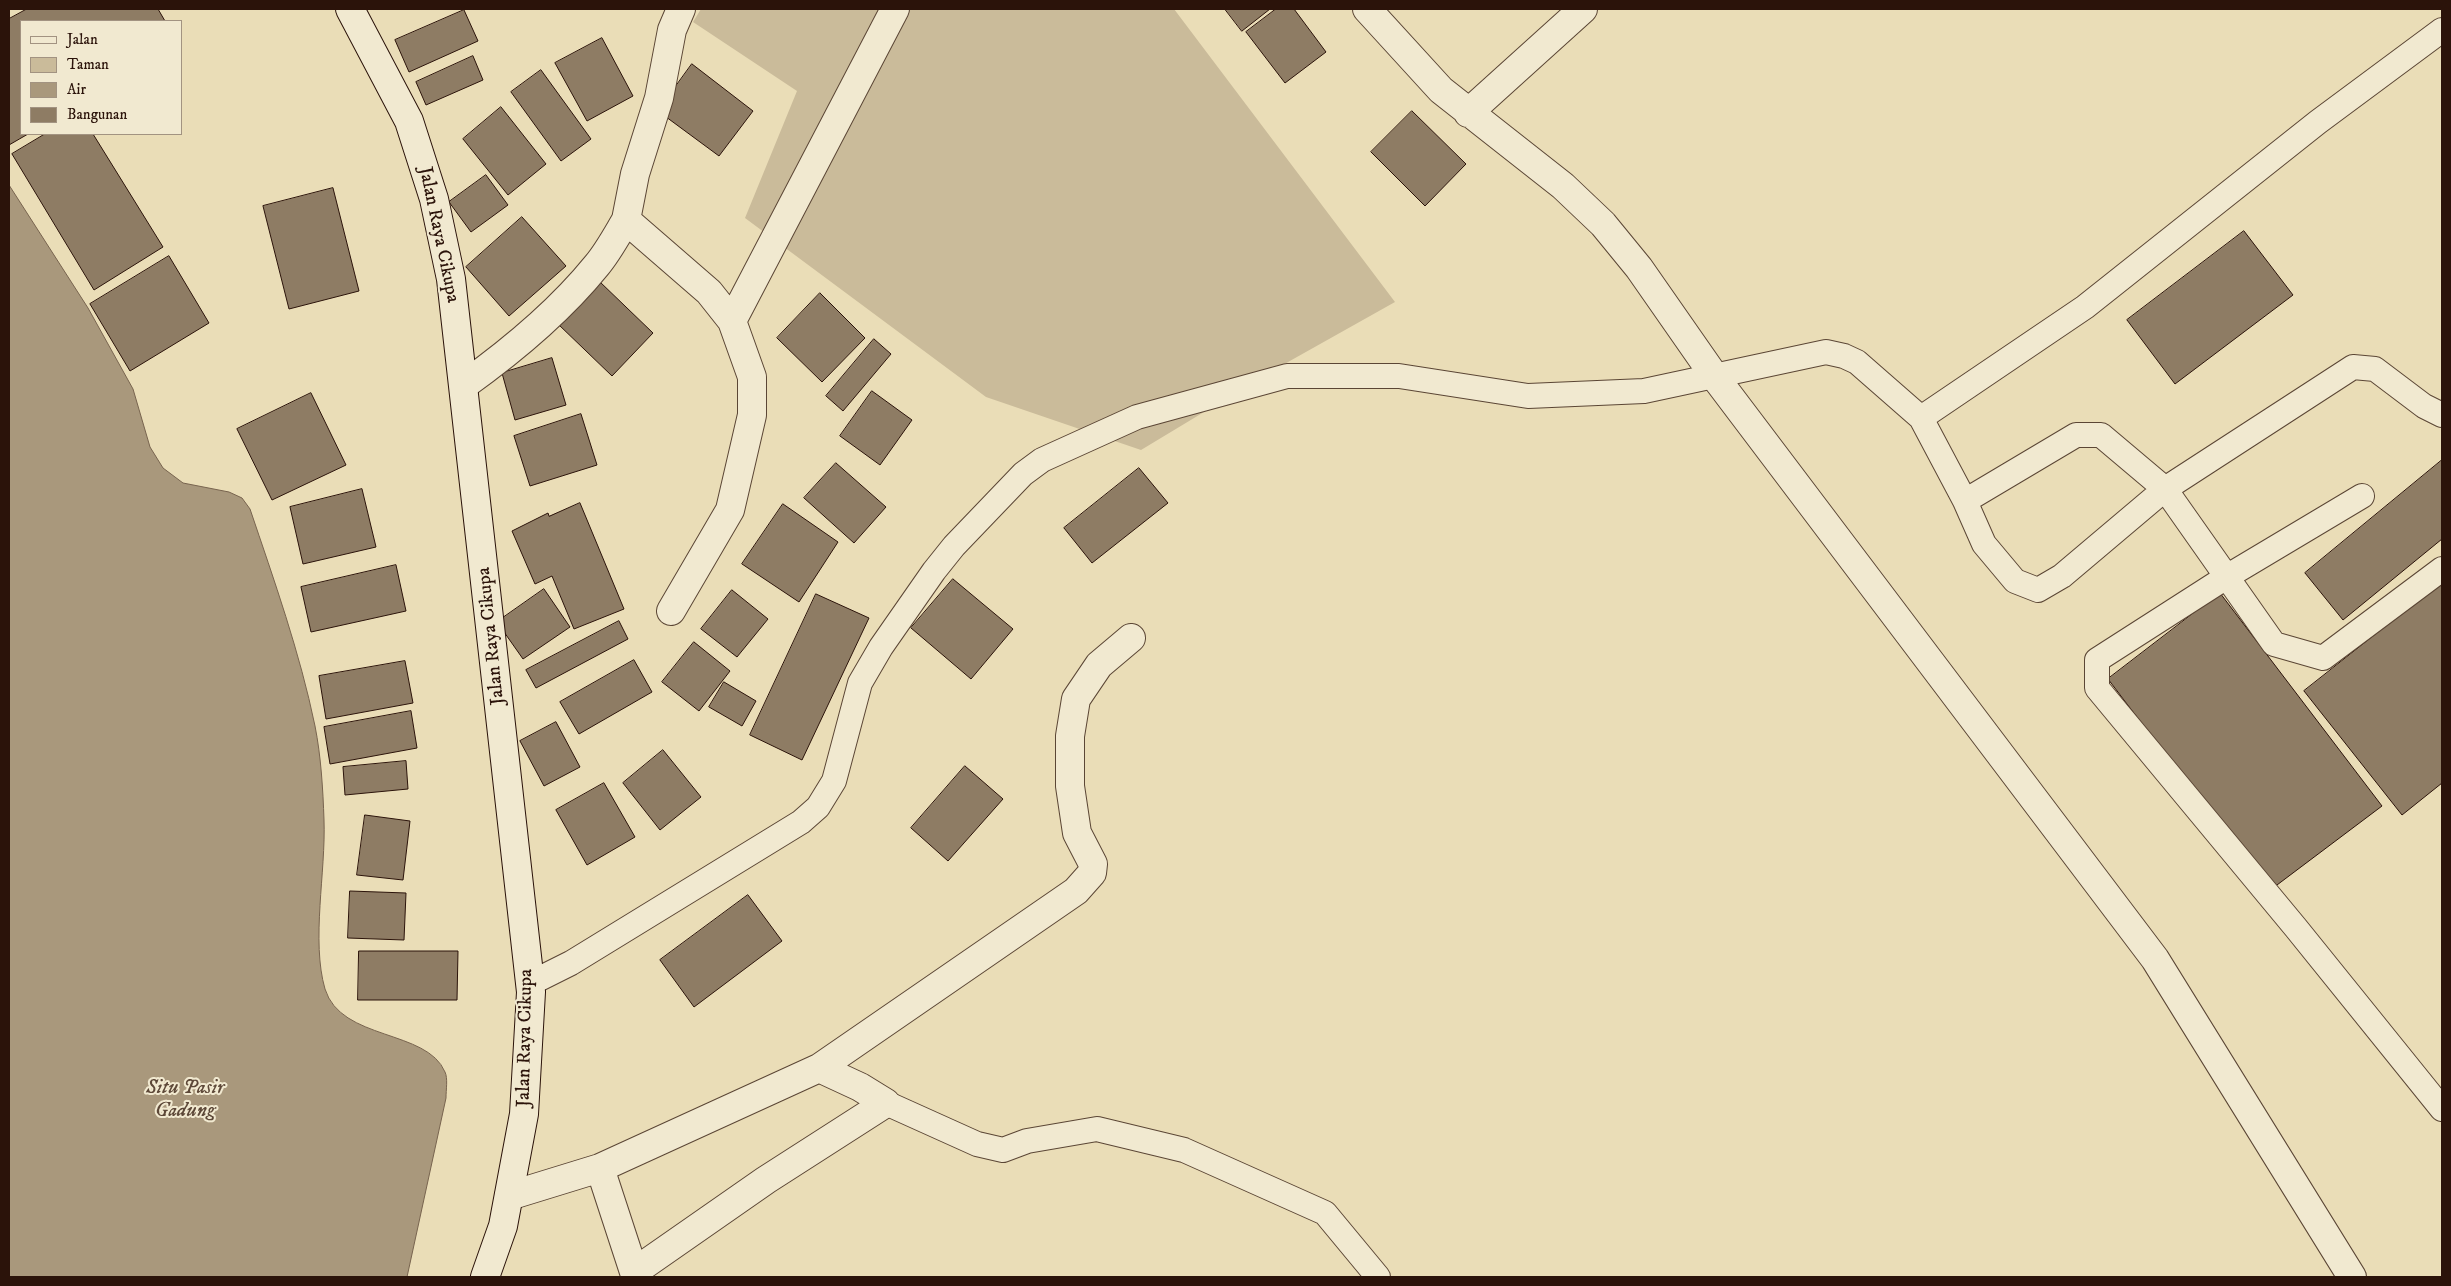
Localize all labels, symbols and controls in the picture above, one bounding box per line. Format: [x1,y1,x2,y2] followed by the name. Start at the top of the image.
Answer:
[20,20,182,135] legend
[67,30,98,49] text: Jalan
[67,55,109,74] text: Taman
[67,80,86,99] text: Air
[67,105,127,124] text: Bangunan
[412,165,464,305] street label: Jalan Raya Cikupa
[473,566,511,706] street label: Jalan Raya Cikupa
[513,969,539,1107] street label: Jalan Raya Cikupa
[146,1077,224,1124] water label: Situ Pasir Gadung

